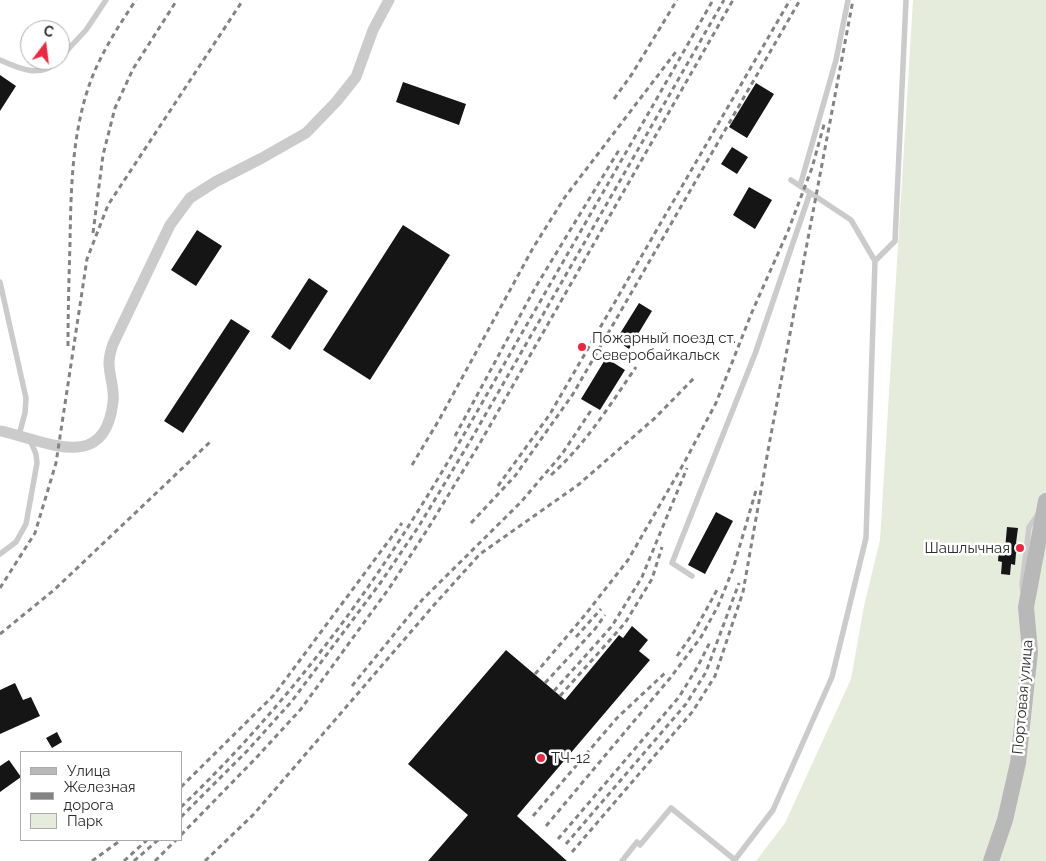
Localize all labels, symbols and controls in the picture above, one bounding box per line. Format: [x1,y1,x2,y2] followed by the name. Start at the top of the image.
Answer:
[20,20,70,70] north arrow
[42,23,55,40] text: С
[592,329,736,364] place label: Пожарный поезд ст. Северобайкальск
[576,341,588,353] marker: Пожарный поезд ст. Северобайкальск
[924,539,1010,557] place label: Шашлычная
[1014,542,1026,554] marker: Шашлычная
[1009,639,1037,755] street label: Портовая улица
[551,749,590,767] place label: ТЧ-12
[20,751,182,841] legend
[535,752,547,764] marker: ТЧ-12
[67,762,111,780] text: Улица
[64,778,136,814] text: Железная дорога
[67,812,103,830] text: Парк

